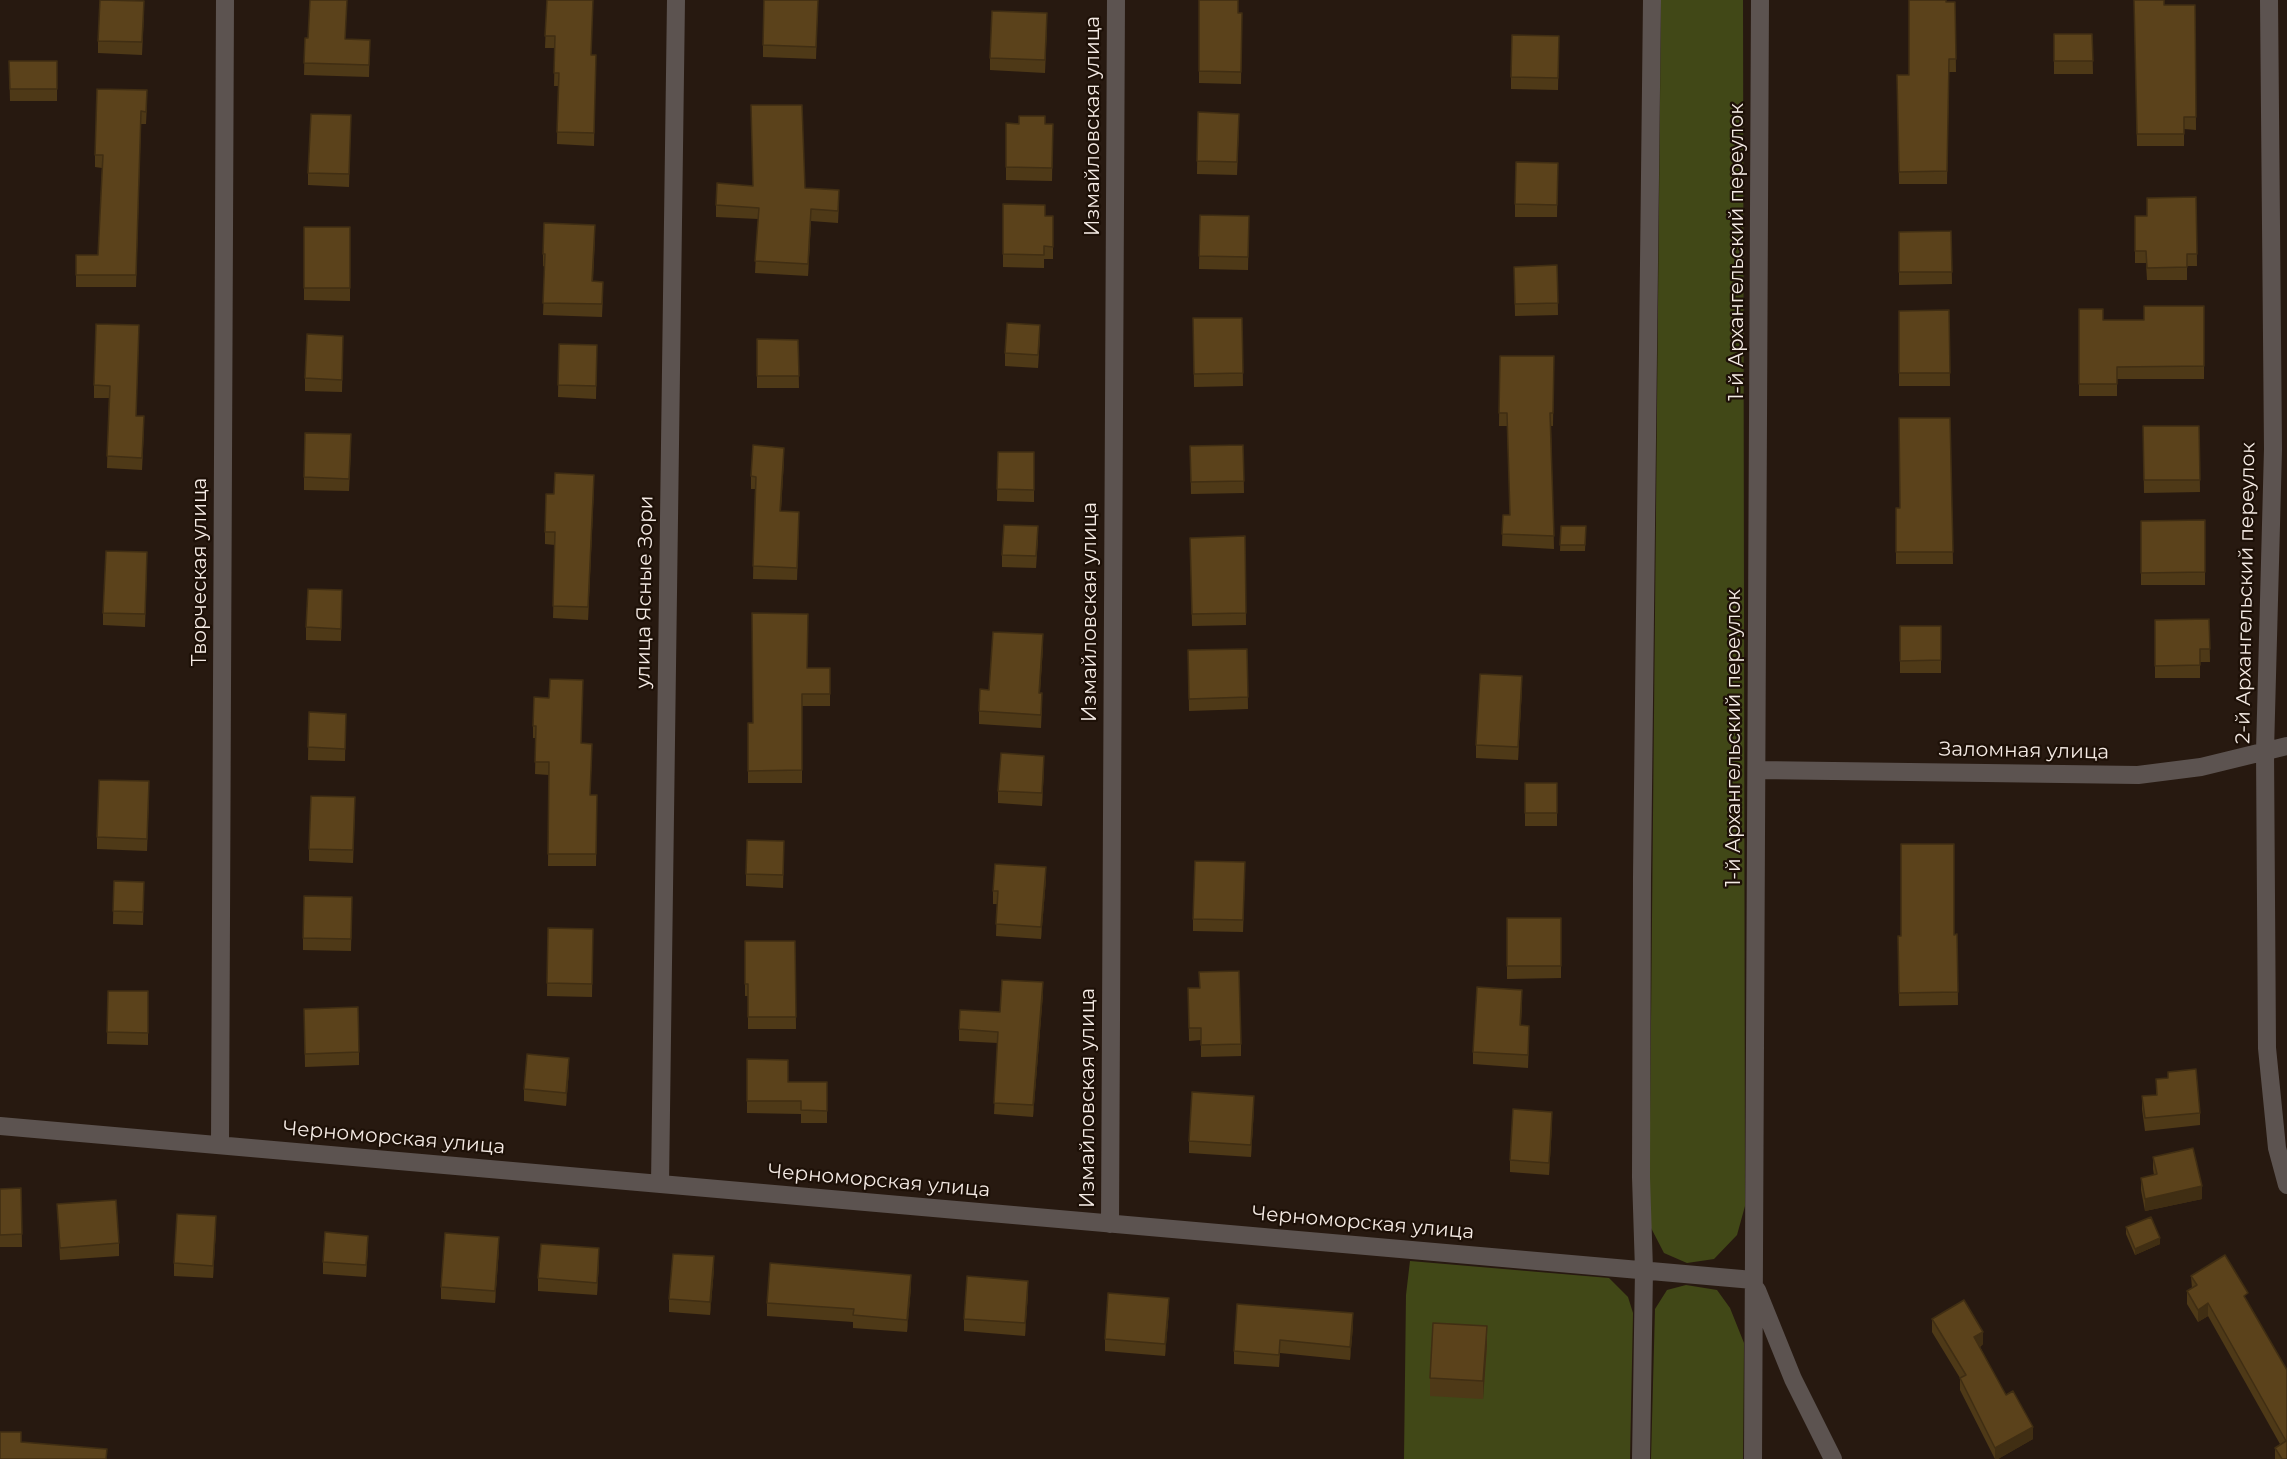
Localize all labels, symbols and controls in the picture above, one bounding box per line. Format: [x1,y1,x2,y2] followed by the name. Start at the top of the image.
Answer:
[1081,16,1105,236] street label: Измайловская улица
[1725,103,1749,401] street label: 1-й Архангельский переулок
[2231,442,2261,744] street label: 2-й Архангельский переулок
[188,478,212,666] street label: Творческая улица
[631,495,659,689] street label: улица Ясные Зори
[1078,502,1102,722] street label: Измайловская улица
[1722,589,1746,887] street label: 1-й Архангельский переулок
[1939,738,2109,764] street label: Заломная улица
[1076,988,1100,1208] street label: Измайловская улица
[282,1116,506,1160] street label: Черноморская улица
[767,1159,991,1203] street label: Черноморская улица
[1251,1201,1475,1245] street label: Черноморская улица

